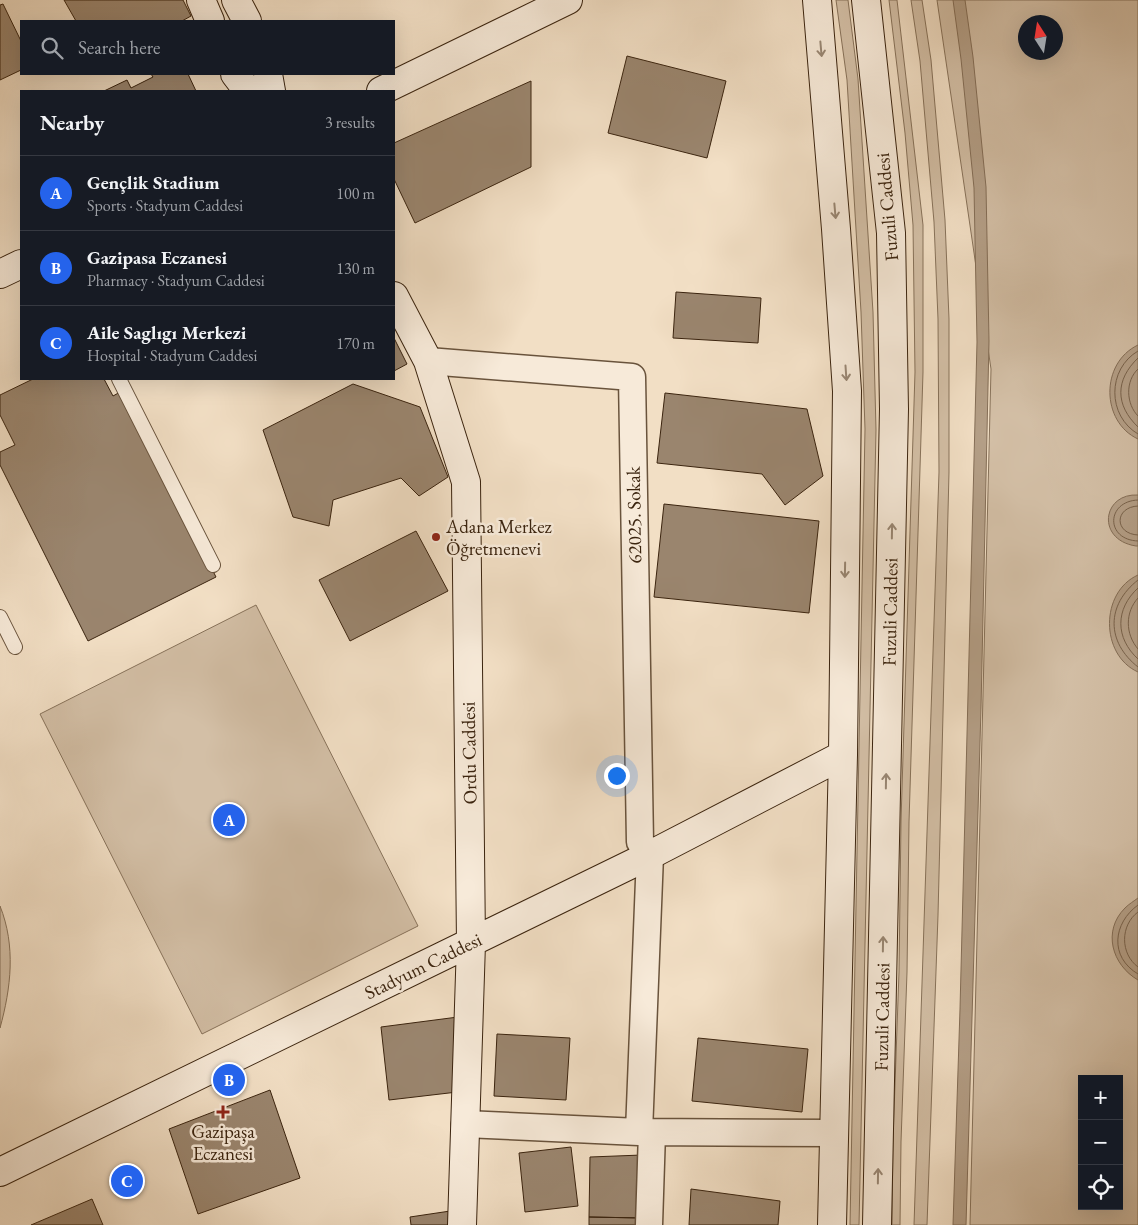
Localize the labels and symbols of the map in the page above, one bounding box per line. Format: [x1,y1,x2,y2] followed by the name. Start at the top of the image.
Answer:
[1018,15,1063,60] north arrow
[816,40,826,56] one-way arrow
[870,152,904,262] street label: Fuzuli Caddesi
[830,202,840,218] one-way arrow
[841,364,850,380] one-way arrow
[621,465,647,564] street label: 62025. Sokak
[445,514,553,561] place label: Adana Merkez Öğretmenevi
[887,524,896,540] one-way arrow
[430,531,442,543] marker: Adana Merkez Öğretmenevi
[877,557,903,666] street label: Fuzuli Caddesi
[840,562,850,578] one-way arrow
[456,701,482,805] street label: Ordu Caddesi
[604,763,630,789] your location
[882,774,891,790] one-way arrow
[213,801,245,839] pin: A
[360,927,486,1005] street label: Stadyum Caddesi
[878,936,888,952] one-way arrow
[869,962,895,1071] street label: Fuzuli Caddesi
[213,1061,245,1099] pin: B
[217,1106,229,1118] marker: Gazipaşa Eczanesi
[191,1119,255,1166] place label: Gazipaşa Eczanesi
[111,1162,143,1200] pin: C
[874,1169,883,1185] one-way arrow

